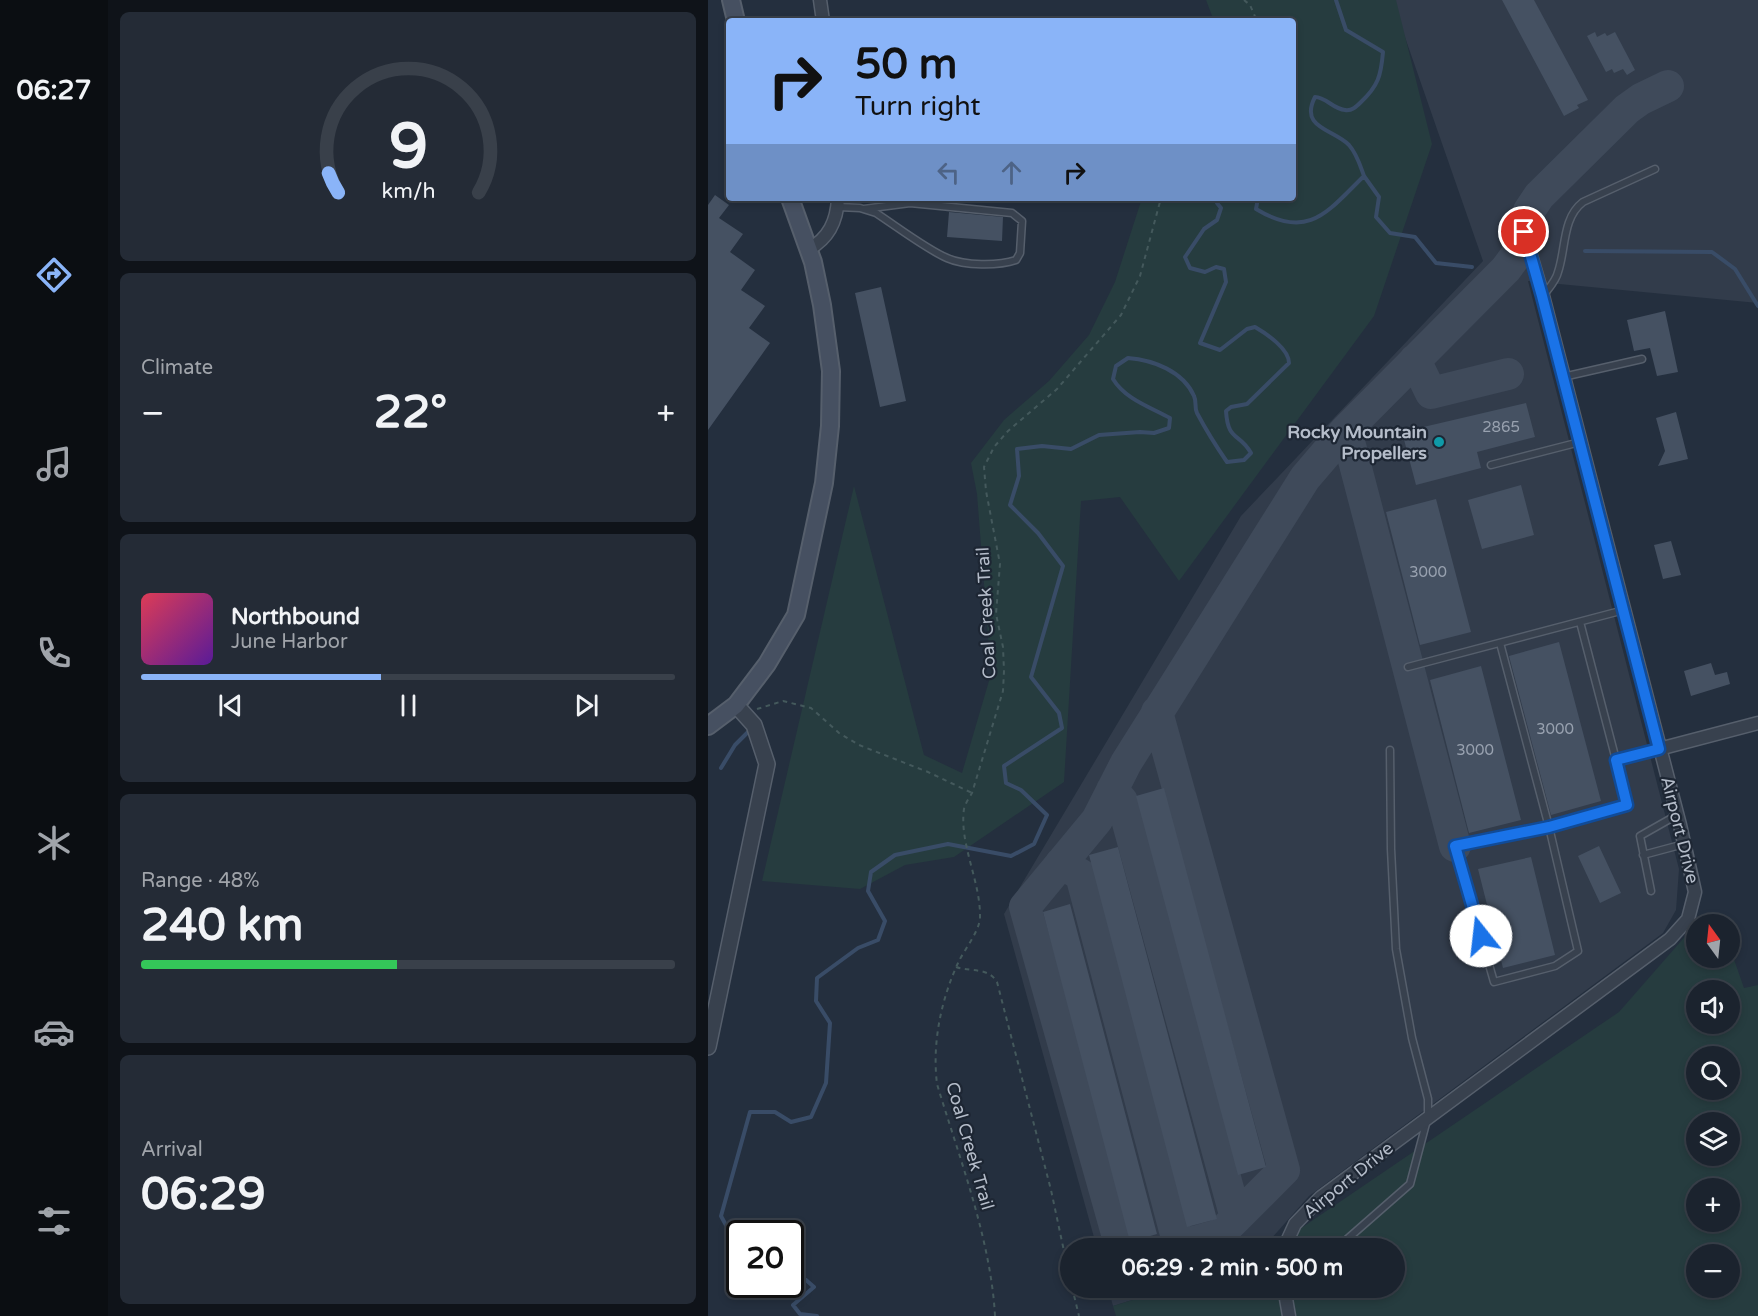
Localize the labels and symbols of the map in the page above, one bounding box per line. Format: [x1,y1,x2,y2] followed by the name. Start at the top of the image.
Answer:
[1498,206,1549,257] pin
[1482,418,1520,436] house number: 2865
[1287,421,1427,464] place label: Rocky Mountain Propellers
[1432,435,1446,449] marker: Rocky Mountain Propellers
[972,546,1000,680] street label: Coal Creek Trail
[1409,563,1447,581] house number: 3000
[1536,720,1574,738] house number: 3000
[1456,741,1494,759] house number: 3000
[1656,774,1704,886] street label: Airport Drive
[1449,904,1513,968] position arrow
[1686,914,1740,968] north arrow
[941,1079,999,1213] street label: Coal Creek Trail
[1298,1137,1398,1223] street label: Airport Drive
[726,1220,804,1298] speed limit sign: 20

